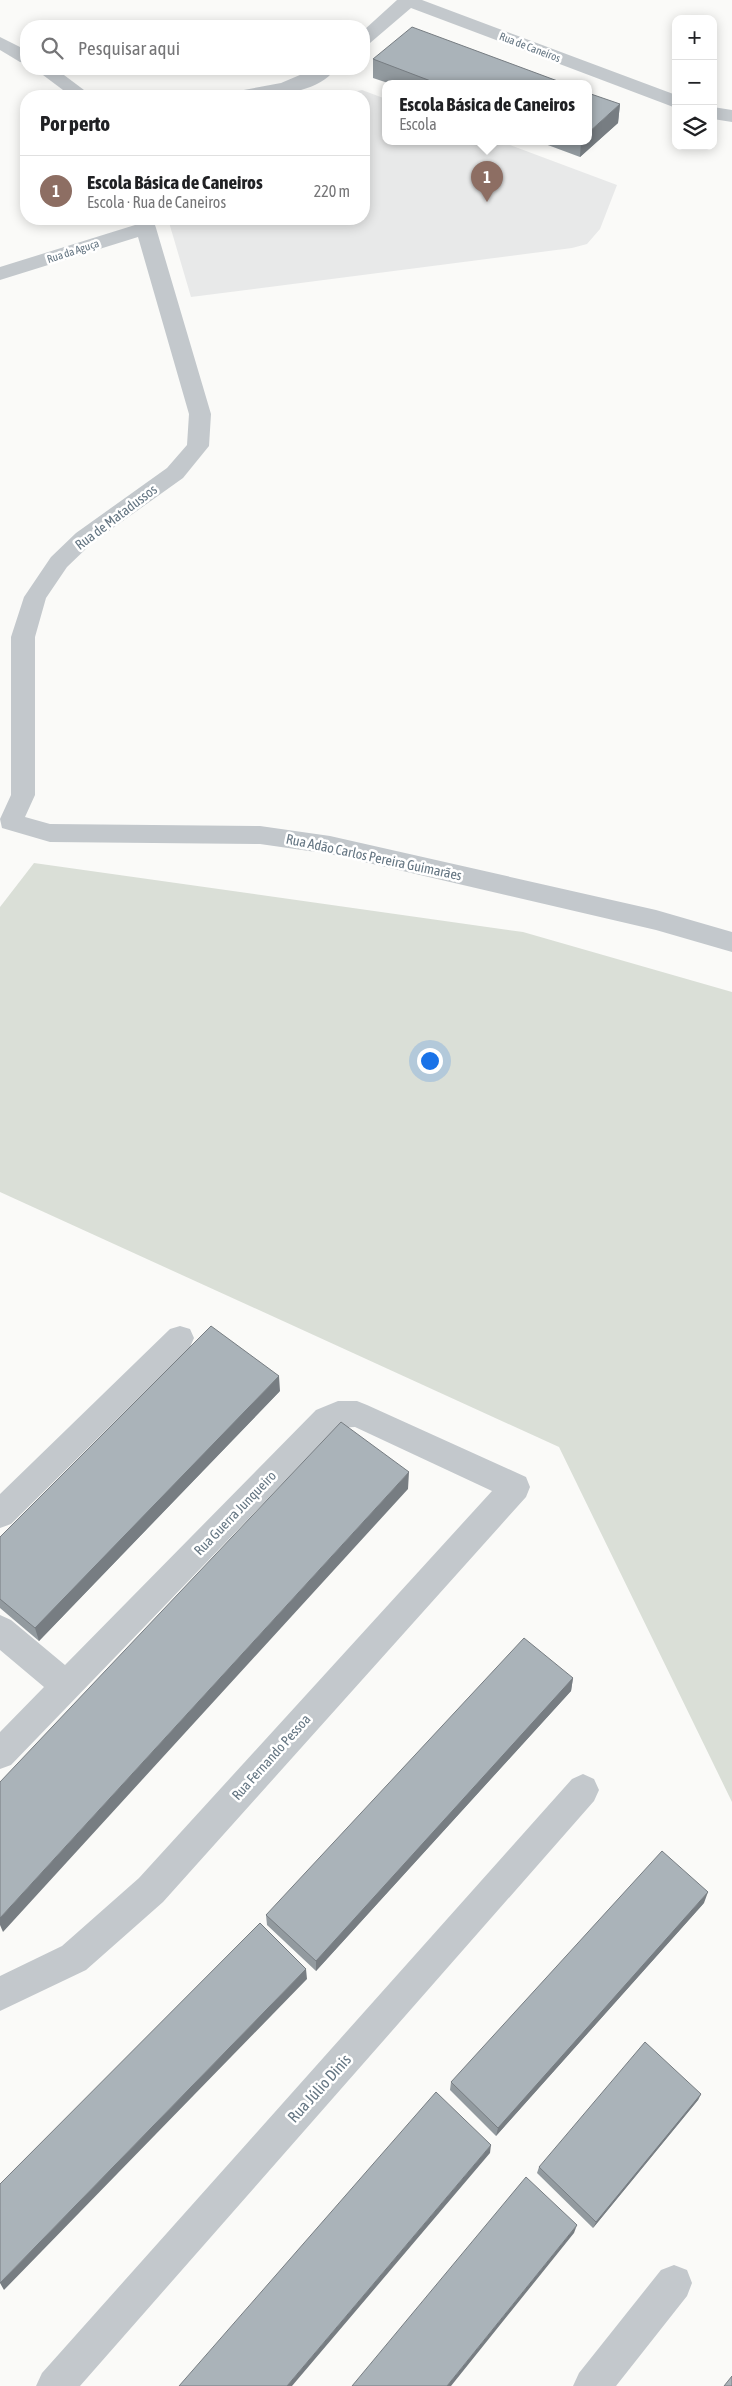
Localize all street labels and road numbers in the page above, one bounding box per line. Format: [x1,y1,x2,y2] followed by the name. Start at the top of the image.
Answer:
[498,30,562,64] street label: Rua de Caneiros
[46,237,100,265] street label: Rua da Aguça
[72,481,160,553] street label: Rua de Matadussos
[285,831,463,883] street label: Rua Adão Carlos Pereira Guimarães
[191,1468,279,1558] street label: Rua Guerra Junqueiro
[228,1711,314,1803] street label: Rua Fernando Pessoa
[284,2050,355,2126] street label: Rua Júlio Dinis

